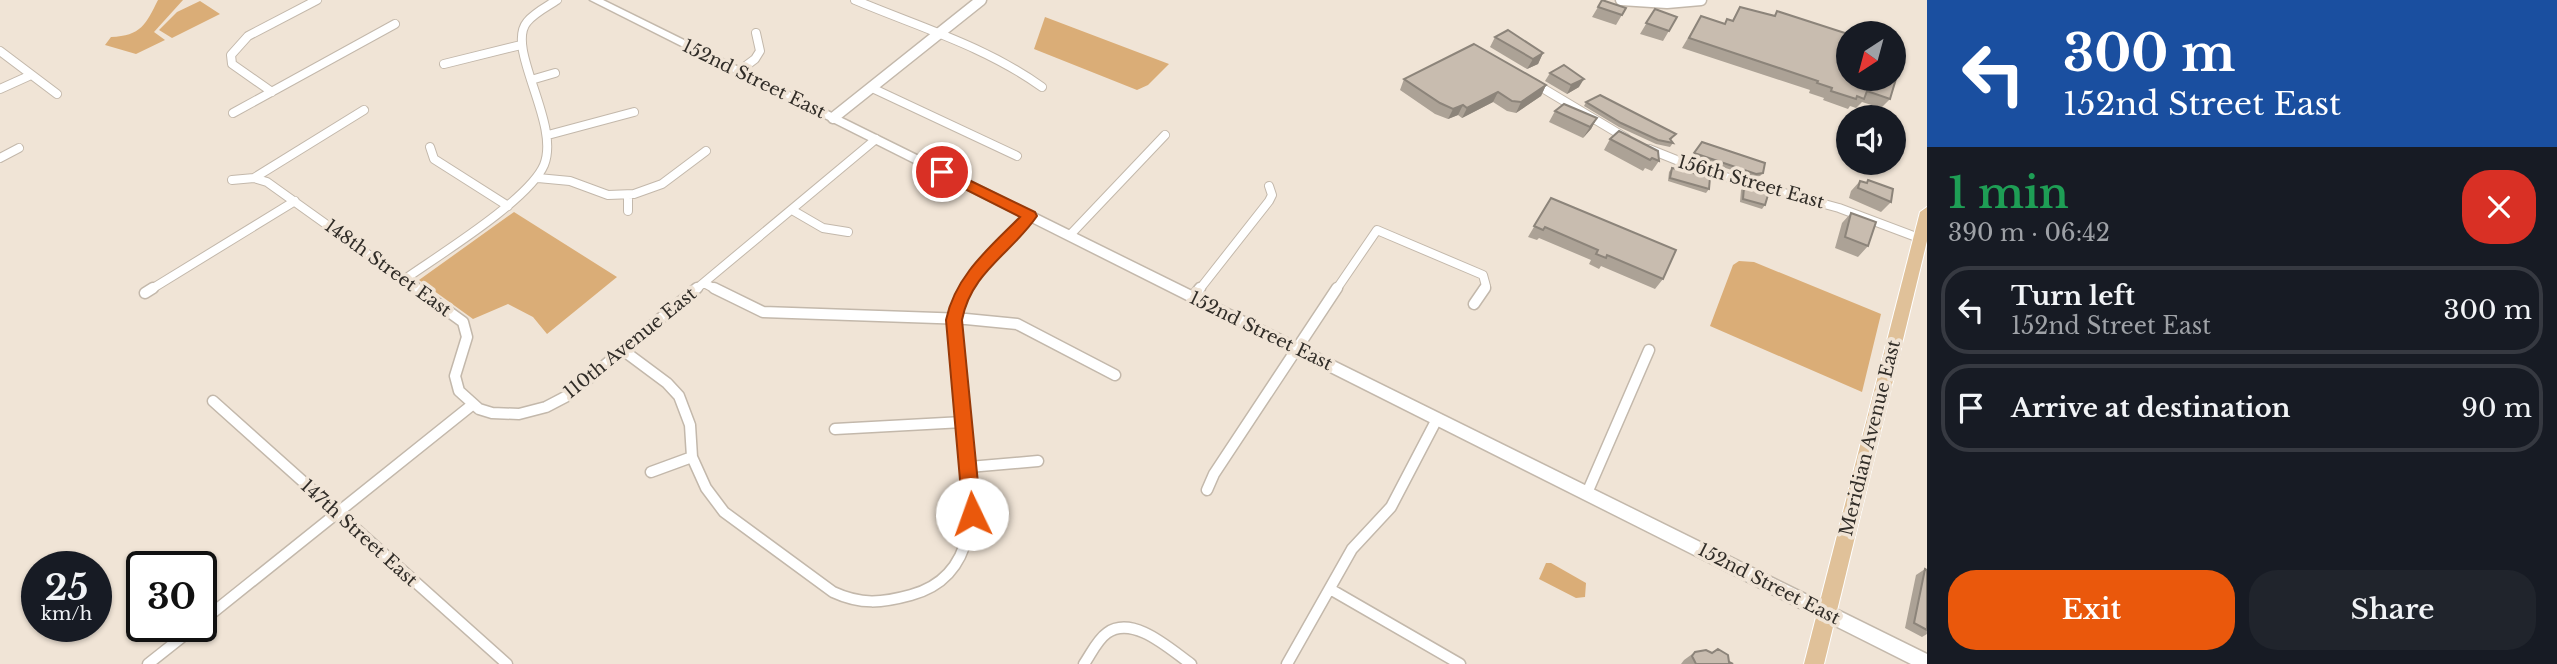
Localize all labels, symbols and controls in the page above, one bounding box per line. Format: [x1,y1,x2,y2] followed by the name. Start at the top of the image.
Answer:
[1836,21,1906,91] north arrow
[1836,21,1906,175] map controls
[2063,23,2235,84] text: 300 m
[1948,28,2039,119] icon: left
[679,35,829,123] street label: 152nd Street East
[2063,84,2341,124] text: 152nd Street East
[1836,105,1906,175] button: sound
[912,142,972,202] pin
[1675,151,1827,214] street label: 156th Street East
[923,153,961,191] icon: arrive
[1948,167,2069,219] text: 1 min
[2462,170,2536,244] button: close
[320,215,456,321] street label: 148th Street East
[1948,219,2110,247] text: 390 m · 06:42
[2011,280,2135,312] text: Turn left
[559,283,701,403] street label: 110th Avenue East
[1186,287,1336,375] street label: 152nd Street East
[1952,291,1990,329] icon: left
[2443,294,2532,326] text: 300 m
[2011,312,2211,340] text: 152nd Street East
[1835,338,1905,538] street label: Meridian Avenue East
[1952,389,1990,427] icon: arrive
[2011,392,2291,424] text: Arrive at destination
[2461,392,2532,424] text: 90 m
[296,475,422,591] street label: 147th Street East
[935,477,1009,551] position arrow
[1694,539,1844,629] street label: 152nd Street East
[126,551,217,642] speed limit sign: 30
[45,566,88,609] text: 25
[1948,570,2235,650] button: Exit
[2249,570,2536,650] button: Share
[41,603,92,625] text: km/h

